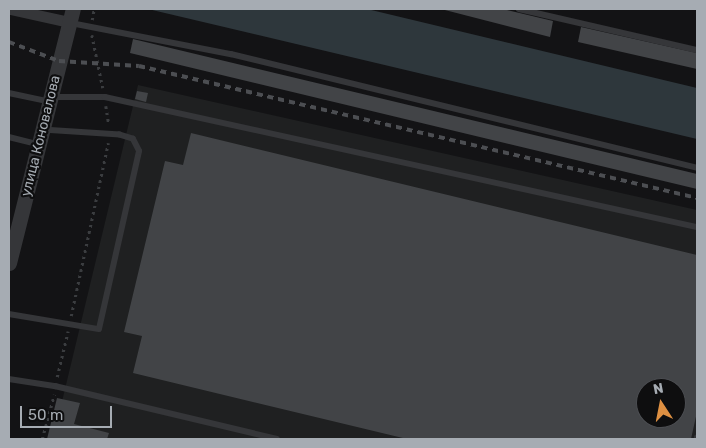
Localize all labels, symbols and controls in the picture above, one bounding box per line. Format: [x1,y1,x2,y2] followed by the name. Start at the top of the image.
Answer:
[18,74,64,198] street label: улица Коновалова
[636,378,686,428] north arrow
[652,379,665,398] text: N
[22,396,115,428] scale bar
[28,406,63,424] text: 50 m

